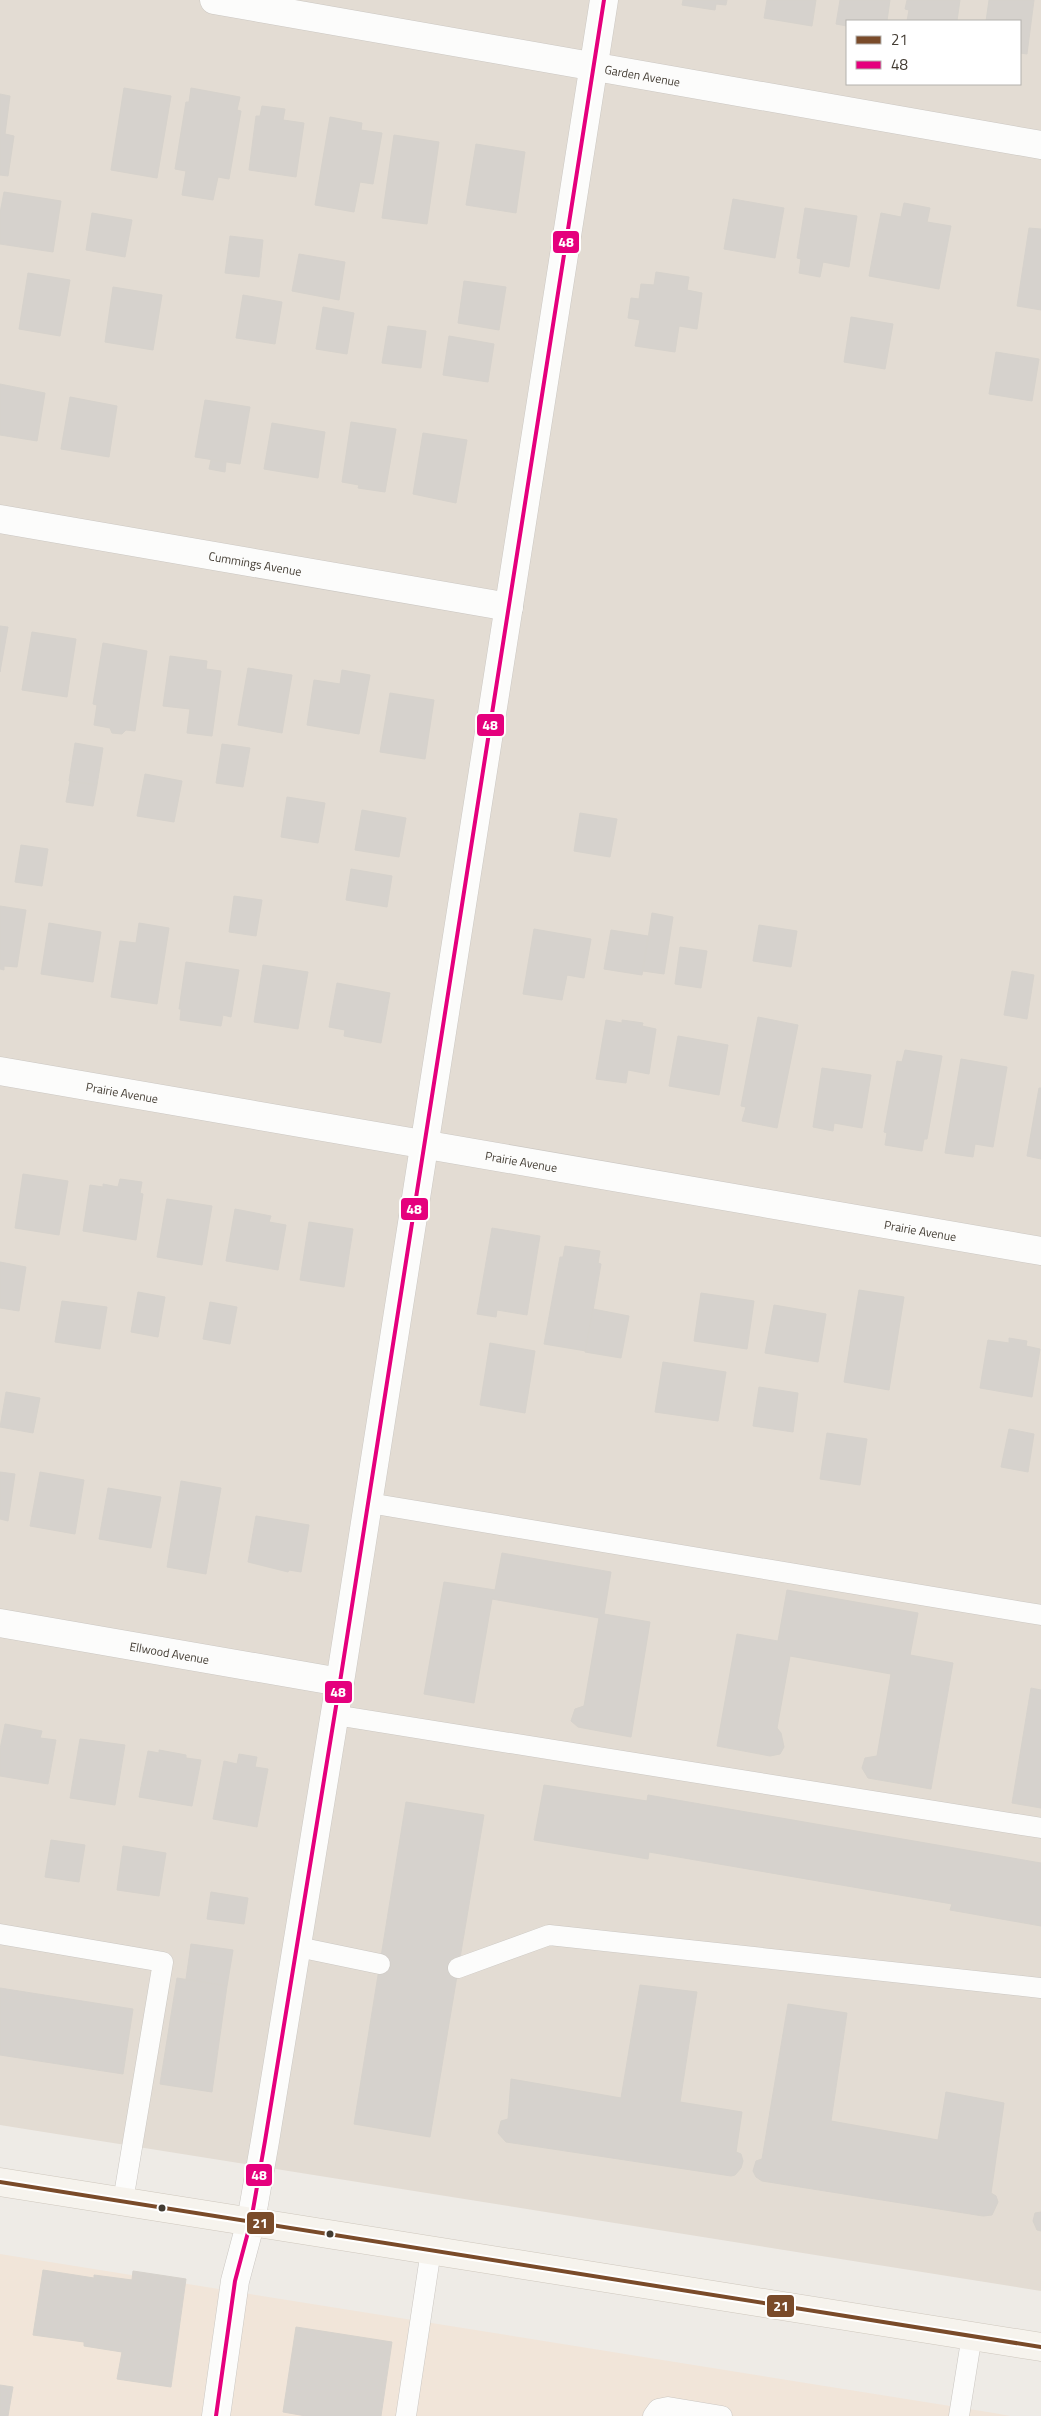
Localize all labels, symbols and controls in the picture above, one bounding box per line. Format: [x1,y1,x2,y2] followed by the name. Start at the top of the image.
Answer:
[846,20,1021,85] legend
[891,28,908,51] text: 21
[891,53,908,76] text: 48
[603,59,682,91] street label: Garden Avenue
[552,230,580,254] line badge: 48
[558,231,574,252] text: 48
[207,546,303,580] street label: Cummings Avenue
[476,713,505,737] line badge: 48
[482,714,498,735] text: 48
[85,1077,160,1108] street label: Prairie Avenue
[484,1146,559,1177] street label: Prairie Avenue
[400,1197,429,1221] line badge: 48
[406,1198,422,1219] text: 48
[883,1215,958,1246] street label: Prairie Avenue
[128,1636,211,1669] street label: Ellwood Avenue
[324,1680,353,1704] line badge: 48
[330,1681,346,1702] text: 48
[245,2163,273,2187] line badge: 48
[251,2164,267,2185] text: 48
[157,2203,167,2213] unlabelled marker
[246,2211,275,2235] line badge: 21
[252,2212,268,2233] text: 21
[325,2229,335,2239] unlabelled marker
[766,2294,795,2318] line badge: 21
[773,2295,789,2316] text: 21

